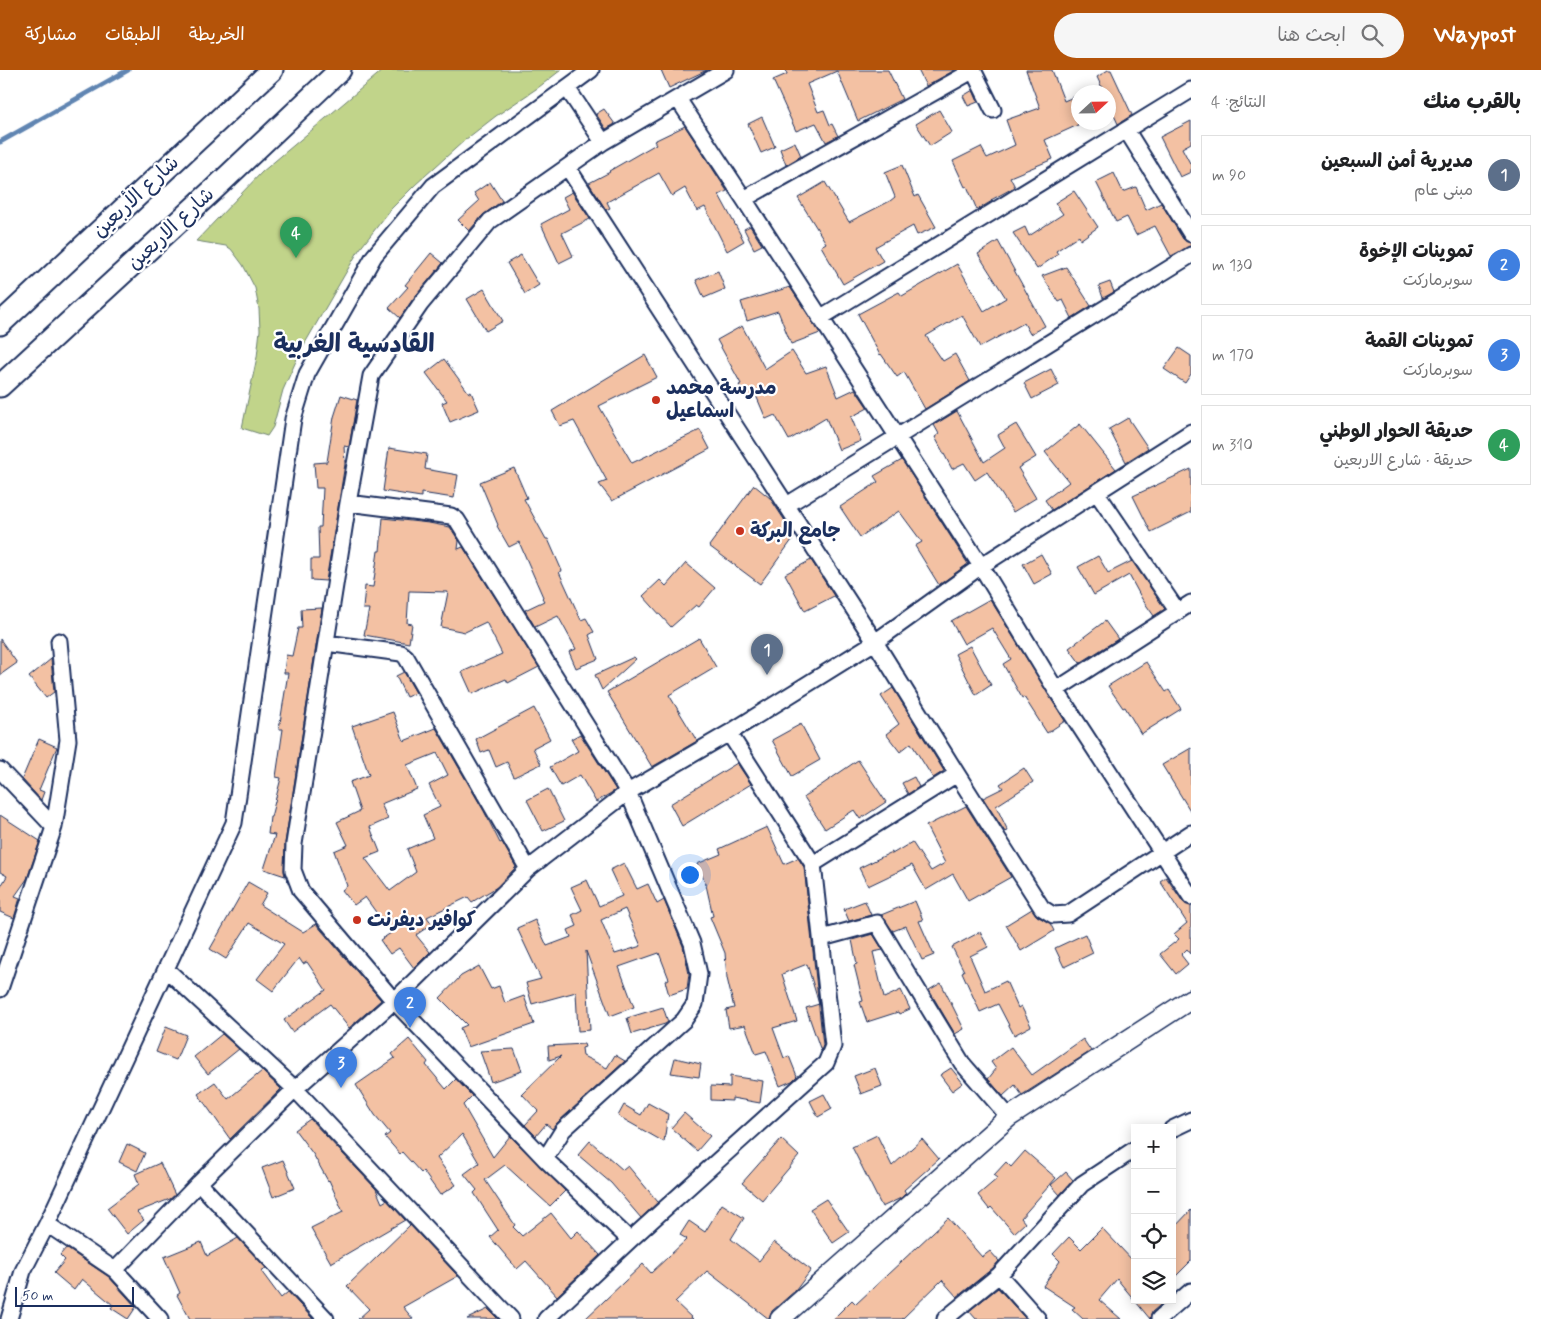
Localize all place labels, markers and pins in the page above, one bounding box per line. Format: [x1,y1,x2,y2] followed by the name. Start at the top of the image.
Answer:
[280,217,312,258] pin: 4
[666,375,777,425] place label: مدرسة محمد اسماعيل
[650,394,662,406] marker: مدرسة محمد اسماعيل
[750,518,841,545] place label: جامع البركة
[734,525,746,537] marker: جامع البركة
[751,634,783,675] pin: 1
[367,907,476,934] place label: كوافير ديفرنت
[351,914,363,926] marker: كوافير ديفرنت
[394,987,426,1028] pin: 2
[325,1047,357,1088] pin: 3

